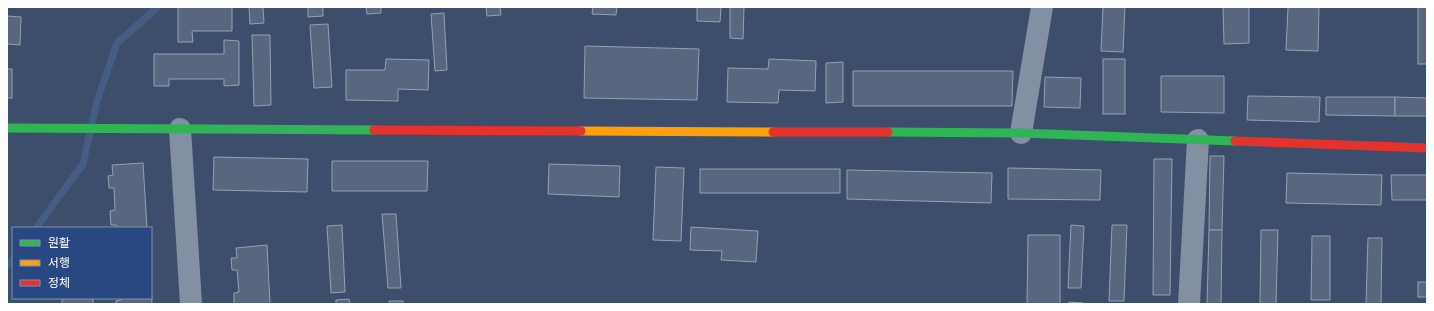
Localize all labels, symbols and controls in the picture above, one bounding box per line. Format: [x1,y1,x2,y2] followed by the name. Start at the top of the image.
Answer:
[12,227,152,299] legend
[48,236,70,252] text: 원활
[48,256,70,272] text: 서행
[48,276,70,292] text: 정체

